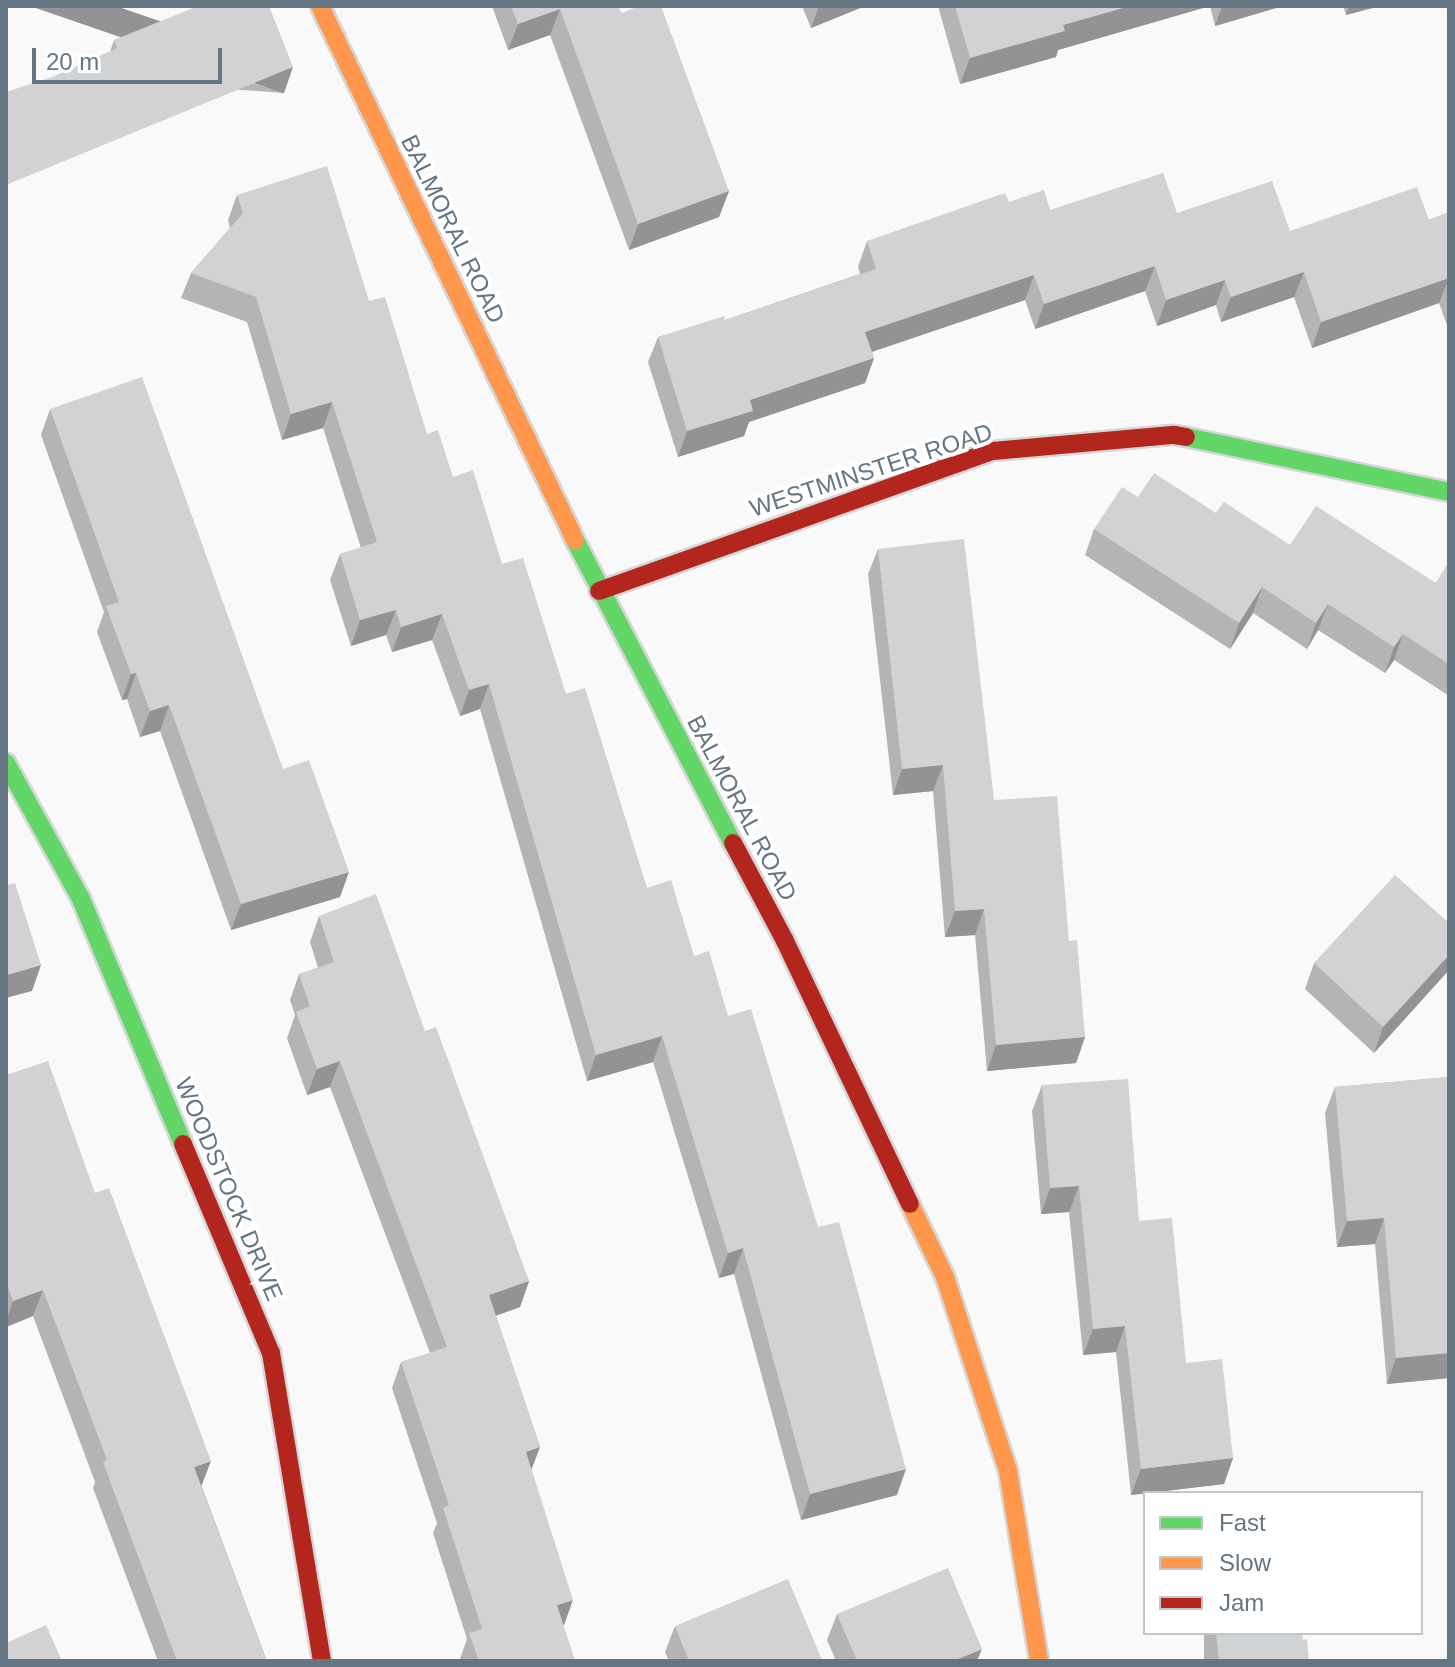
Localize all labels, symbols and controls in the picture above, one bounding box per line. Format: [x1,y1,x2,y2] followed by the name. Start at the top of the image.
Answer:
[36,32,226,82] scale bar
[46,48,99,75] text: 20 m
[395,130,511,328] street label: BALMORAL ROAD
[746,417,996,523] street label: WESTMINSTER ROAD
[681,710,803,906] street label: BALMORAL ROAD
[169,1073,289,1305] street label: WOODSTOCK DRIVE
[1143,1491,1423,1635] legend
[1219,1509,1266,1536] text: Fast
[1219,1549,1271,1576] text: Slow
[1219,1589,1264,1616] text: Jam

